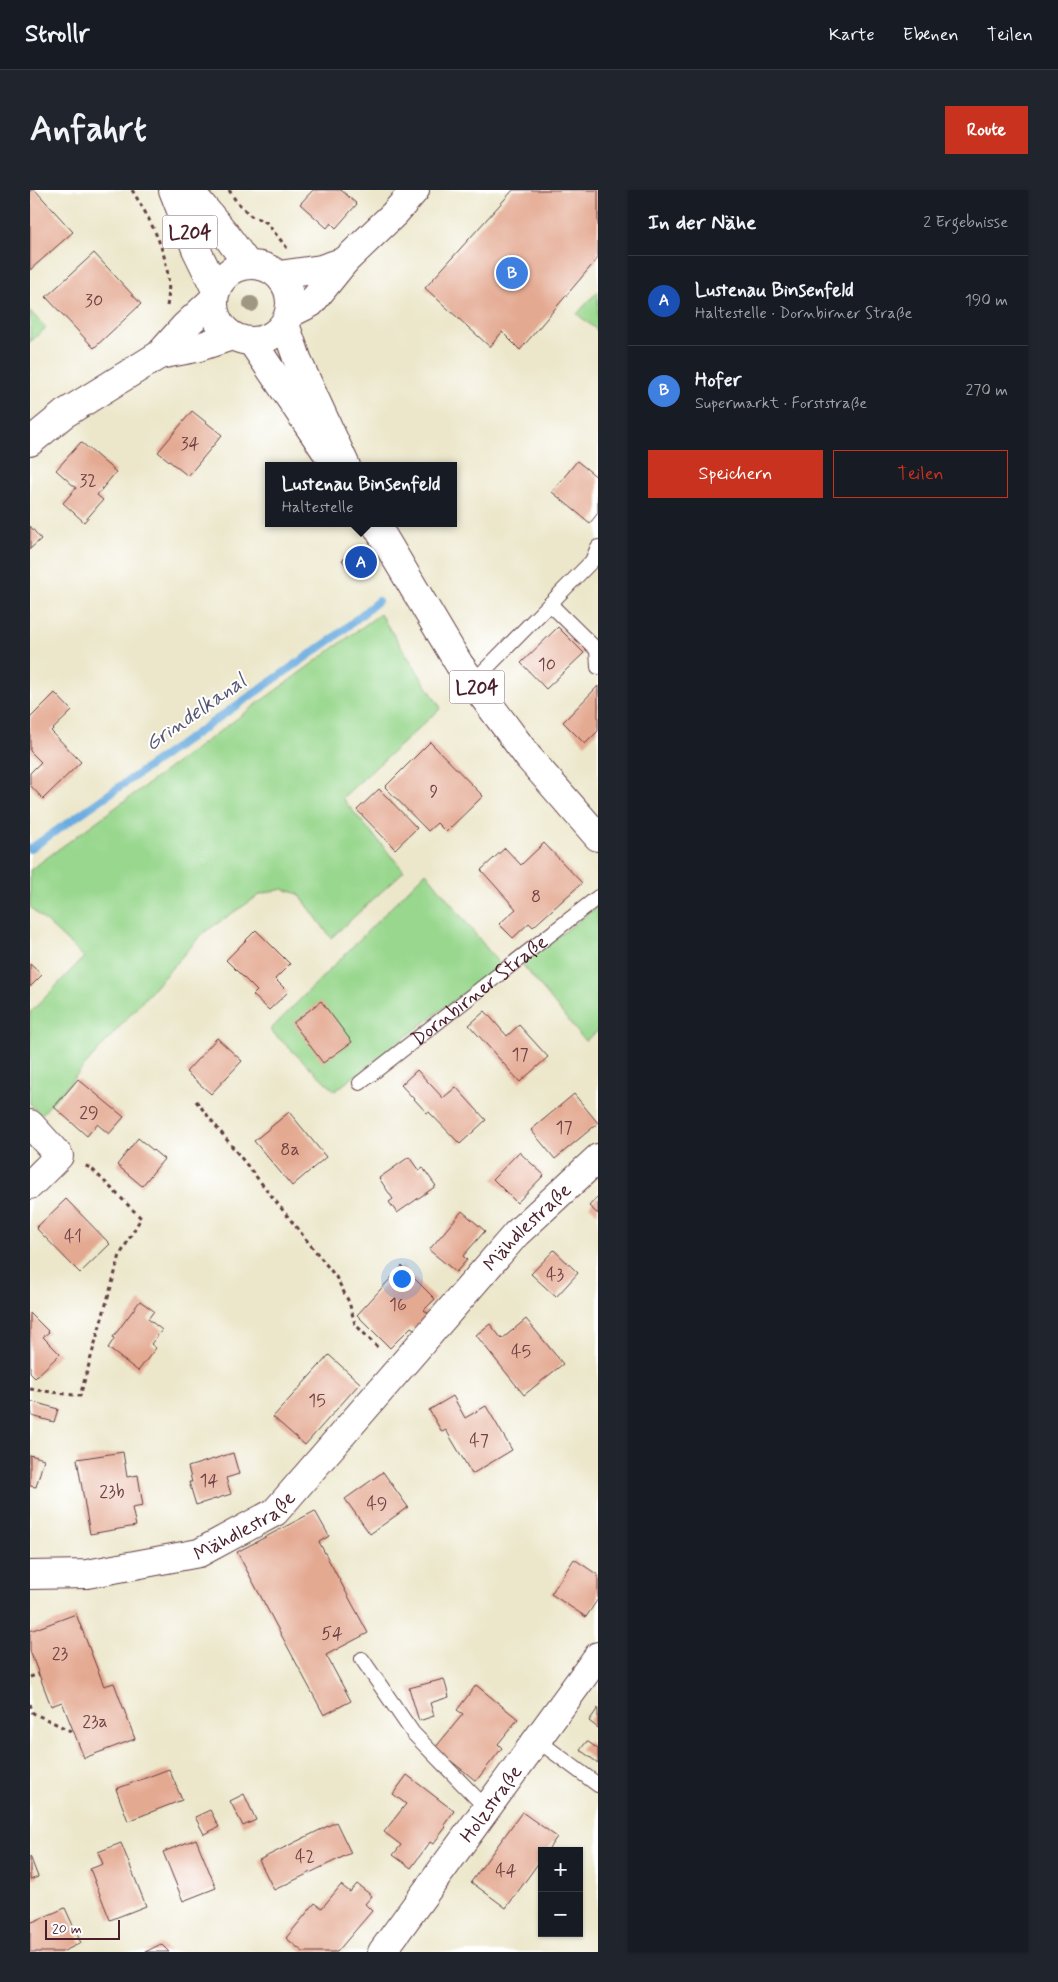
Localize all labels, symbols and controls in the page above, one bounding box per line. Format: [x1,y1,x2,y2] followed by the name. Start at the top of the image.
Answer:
[25,19,89,50] text: Strollr
[829,23,875,47] text: Karte
[903,23,959,47] text: Ebenen
[987,23,1033,47] text: Teilen
[945,106,1028,154] button: Route
[30,107,147,153] text: Anfahrt
[648,209,756,237] text: In der Nähe
[923,212,1008,233] text: 2 Ergebnisse
[162,216,218,248] road number: L204
[496,254,528,292] pin: B
[695,278,854,303] text: Lustenau Binsenfeld
[85,289,103,313] house number: 30
[659,290,669,311] text: A
[965,290,1008,311] text: 190 m
[695,303,912,324] text: Haltestelle · Dornbirner Straße
[695,368,741,393] text: Hofer
[659,380,669,401] text: B
[965,380,1008,401] text: 270 m
[695,393,867,414] text: Supermarkt · Forststraße
[180,432,200,456] house number: 34
[648,450,823,498] button: Speichern
[833,450,1008,498] button: Teilen
[265,462,457,527] popup
[79,469,97,493] house number: 32
[282,472,440,497] text: Lustenau Binsenfeld
[282,497,353,518] text: Haltestelle
[345,543,377,581] pin: A
[538,653,556,677] house number: 10
[139,667,253,758] water label: Grindelkanal
[450,671,504,704] road number: L204
[430,780,439,804] house number: 9
[531,885,541,909] house number: 8
[406,929,554,1053] street label: Dornbirner Straße
[511,1043,529,1067] house number: 17
[79,1101,99,1125] house number: 29
[555,1116,573,1140] house number: 17
[280,1138,300,1162] house number: 8a
[478,1177,578,1278] street label: Mähdlestraße
[64,1225,82,1249] house number: 41
[546,1263,564,1287] house number: 43
[389,1266,415,1292] your location
[389,1293,407,1317] house number: 16
[511,1340,531,1364] house number: 45
[308,1389,326,1413] house number: 15
[469,1429,489,1453] house number: 47
[200,1469,219,1493] house number: 14
[99,1480,125,1504] house number: 23b
[189,1486,302,1568] street label: Mähdlestraße
[366,1492,388,1516] house number: 49
[321,1622,343,1646] house number: 54
[52,1642,69,1666] house number: 23
[82,1710,108,1734] house number: 23a
[454,1760,529,1849] street label: Holzstraße
[295,1845,315,1869] house number: 42
[538,1847,583,1937] map controls
[538,1847,583,1892] button: +
[495,1859,517,1883] house number: 44
[538,1892,583,1937] button: −
[45,1917,120,1940] scale bar
[52,1920,82,1938] text: 20 m

